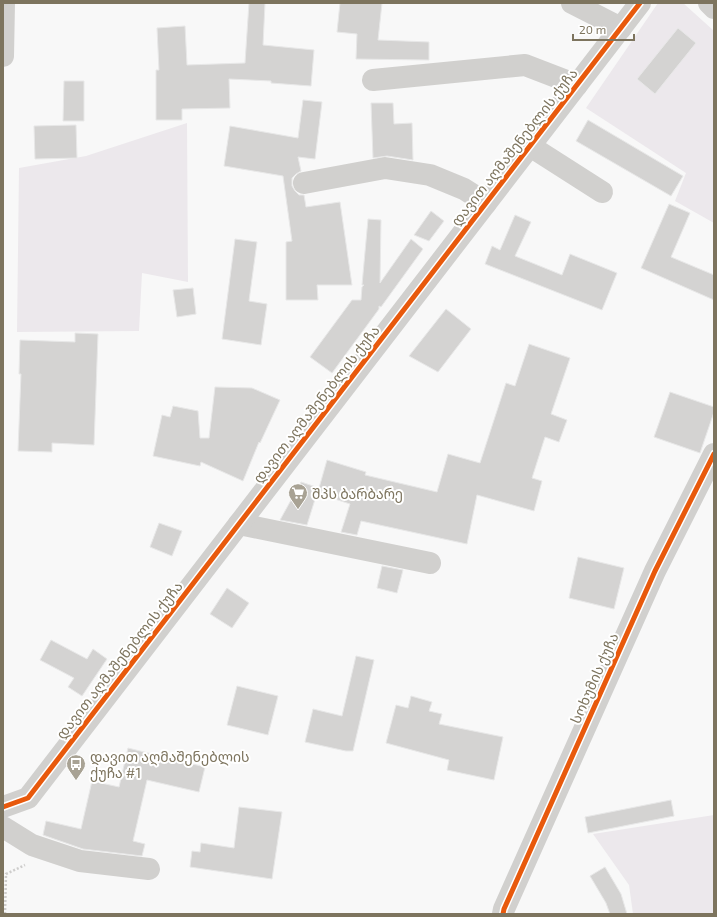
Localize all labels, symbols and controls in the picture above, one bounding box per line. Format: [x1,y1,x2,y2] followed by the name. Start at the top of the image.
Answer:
[573,16,634,42] scale bar
[579,22,606,36] text: 20 m
[447,65,582,230] street label: დავით აღმაშენებლის ქუჩა
[249,322,384,487] street label: დავით აღმაშენებლის ქუჩა
[287,482,309,510] supermarket icon: შპს ბარბარე
[312,485,403,503] place label: შპს ბარბარე
[52,578,187,743] street label: დავით აღმაშენებლის ქუჩა
[566,630,622,726] street label: სოხუმის ქუჩა
[90,748,249,782] place label: დავით აღმაშენებლის ქუჩა #1
[65,753,87,781] bus stop icon: დავით აღმაშენებლის ქუჩა #1

